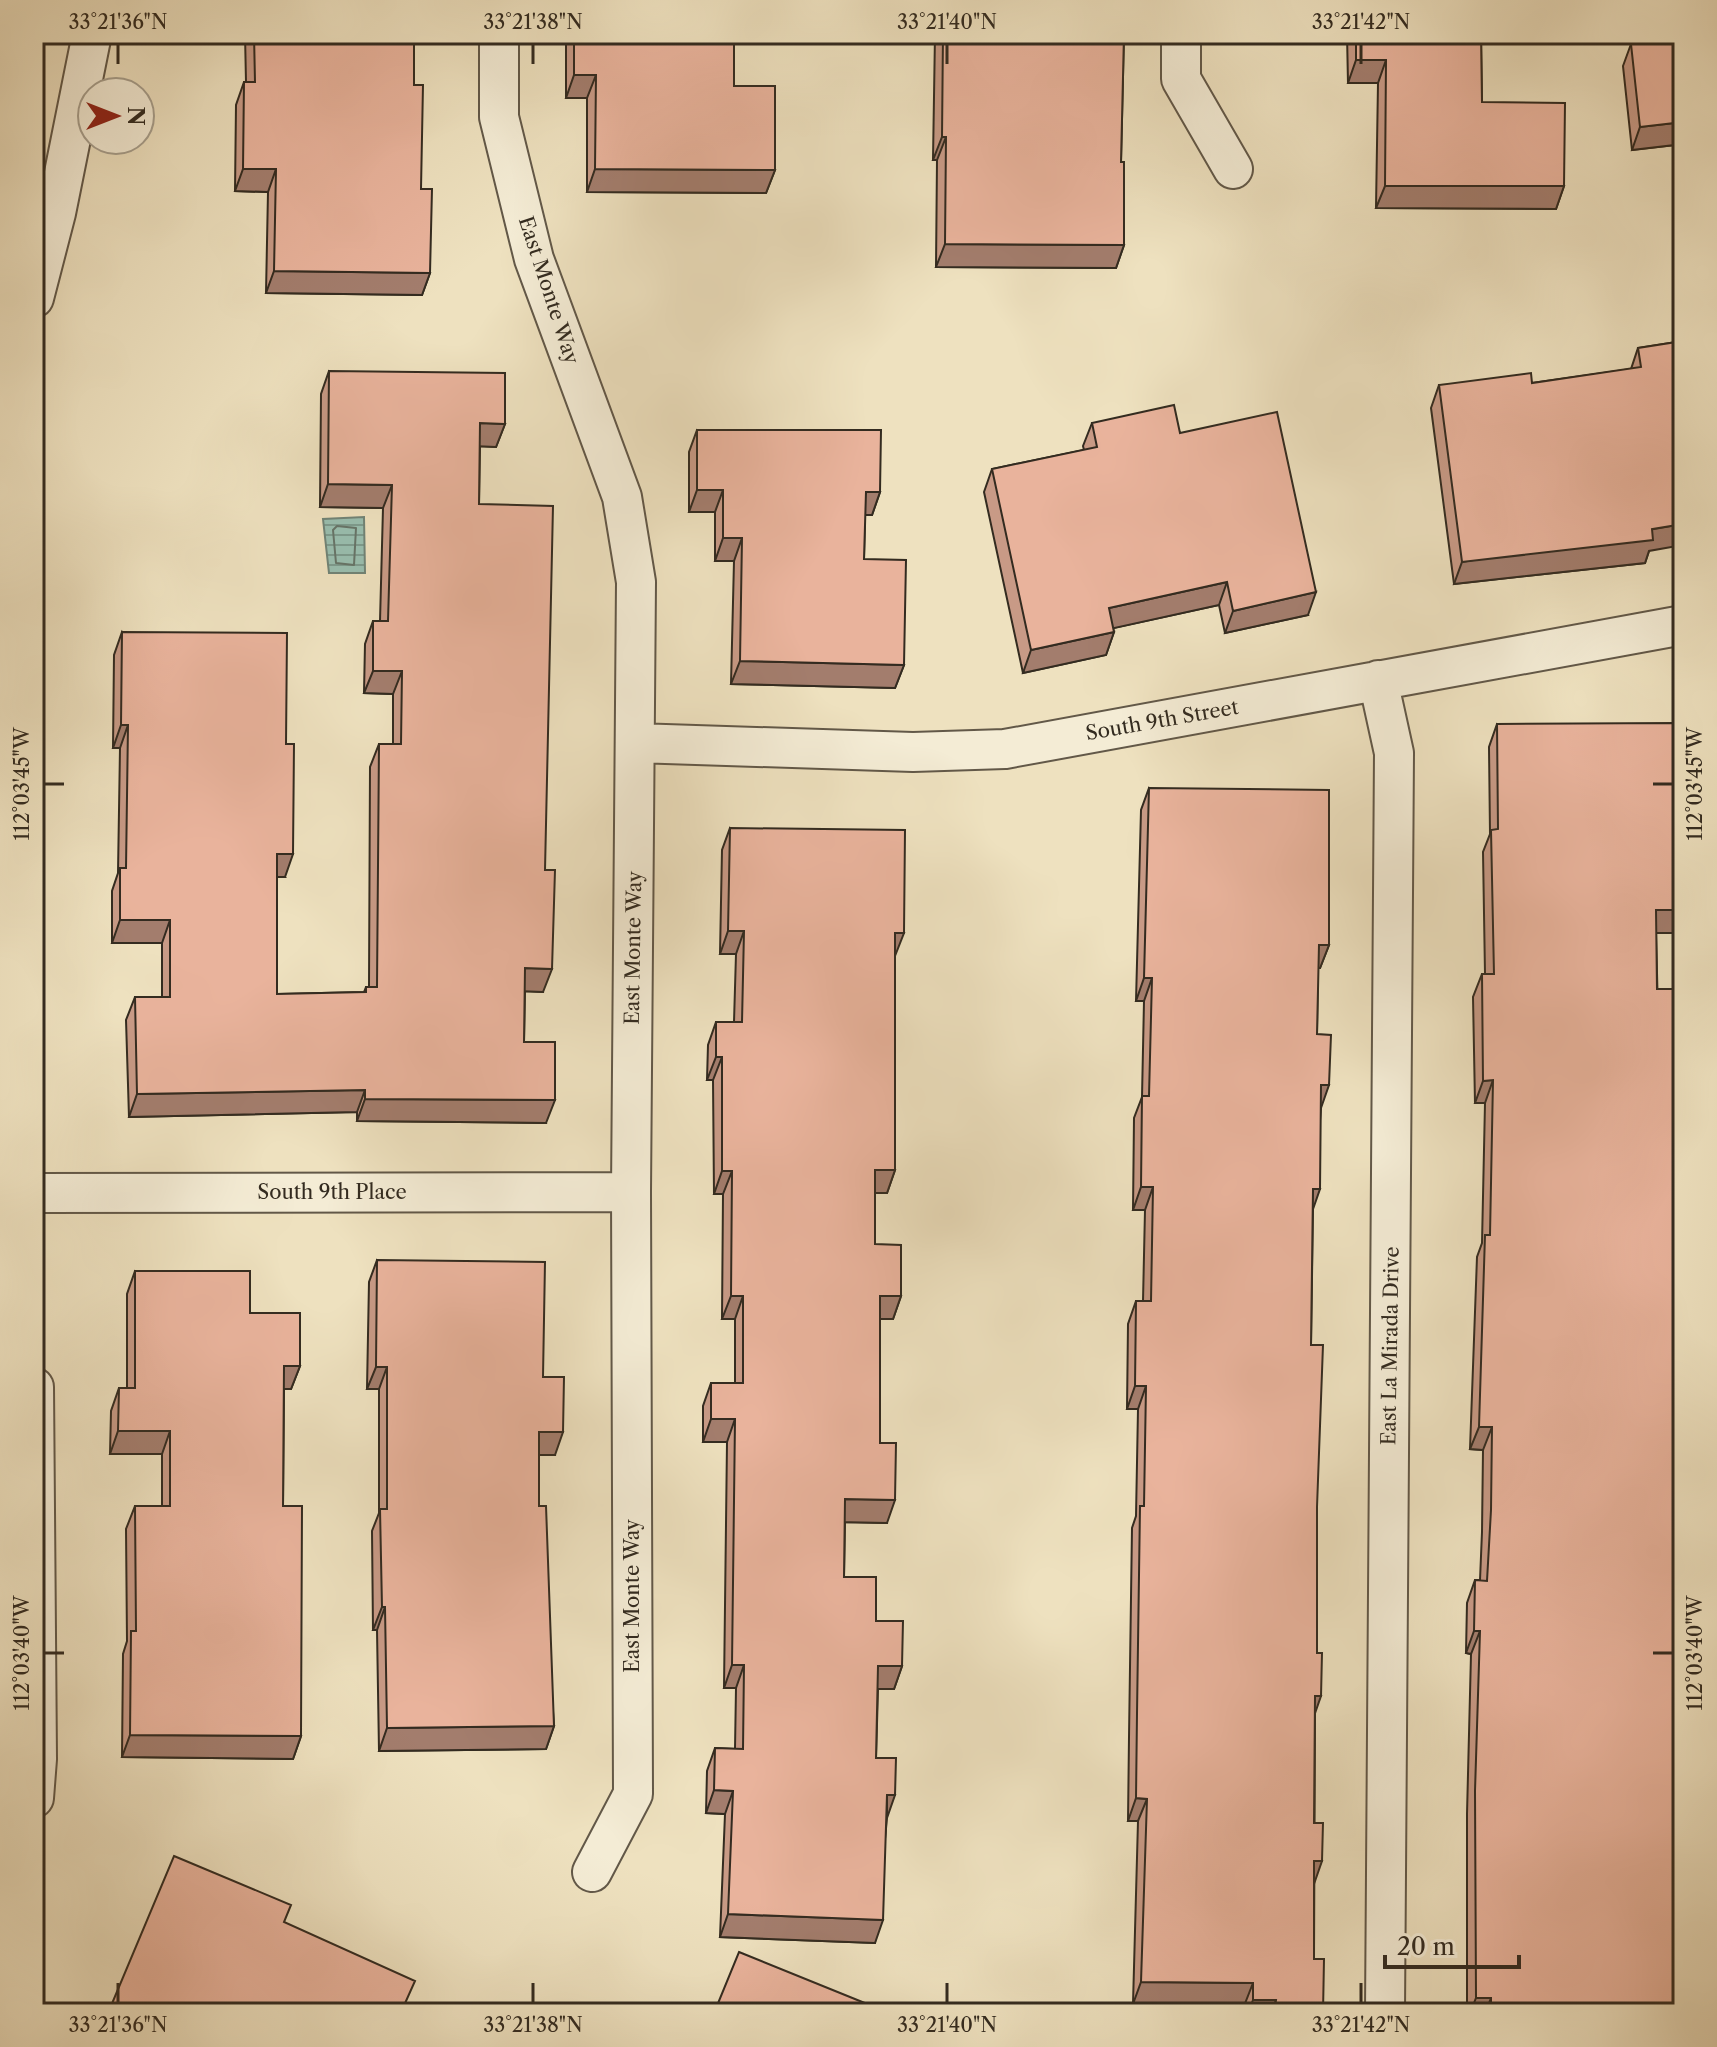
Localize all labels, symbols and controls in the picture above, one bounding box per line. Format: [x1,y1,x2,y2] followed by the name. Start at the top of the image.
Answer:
[69,10,167,34] text: 33°21'36"N
[483,10,583,34] text: 33°21'38"N
[897,10,997,34] text: 33°21'40"N
[1312,10,1410,34] text: 33°21'42"N
[76,76,156,156] north arrow
[122,106,149,126] text: N
[514,213,584,368] street label: East Monte Way
[1084,695,1240,745] street label: South 9th Street
[10,726,34,841] text: 112°03'45"W
[1683,726,1707,841] text: 112°03'45"W
[620,870,646,1025] street label: East Monte Way
[257,1180,407,1204] street label: South 9th Place
[1376,1246,1404,1446] street label: East La Mirada Drive
[620,1518,644,1673] street label: East Monte Way
[10,1594,34,1711] text: 112°03'40"W
[1683,1594,1707,1711] text: 112°03'40"W
[1385,1919,1519,1969] scale bar
[1397,1932,1455,1961] text: 20 m
[69,2013,167,2037] text: 33°21'36"N
[483,2013,583,2037] text: 33°21'38"N
[897,2013,997,2037] text: 33°21'40"N
[1312,2013,1410,2037] text: 33°21'42"N

